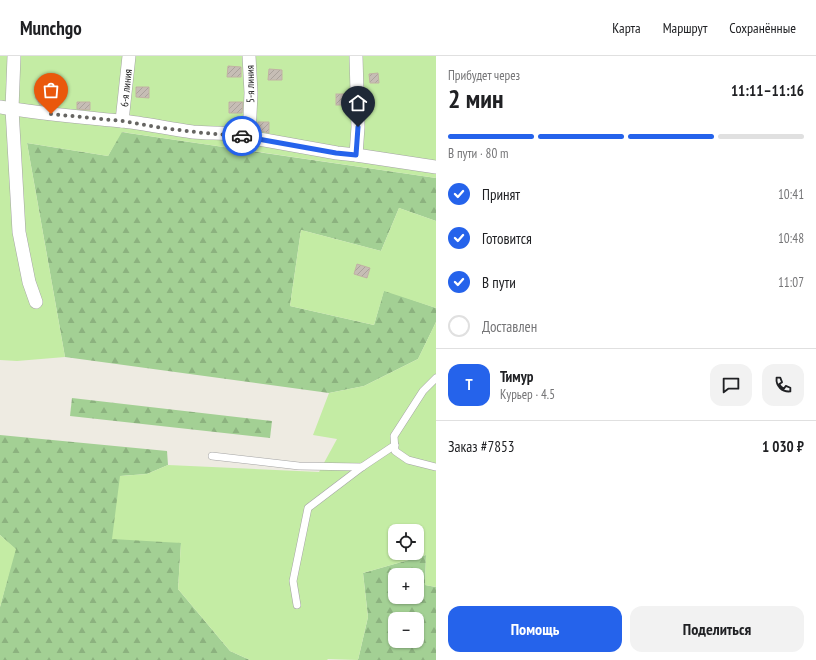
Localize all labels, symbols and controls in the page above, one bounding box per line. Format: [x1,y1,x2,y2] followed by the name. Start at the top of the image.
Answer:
[20,16,82,40] text: Munchgo
[612,19,641,37] text: Карта
[663,19,707,37] text: Маршрут
[729,19,796,37] text: Сохранённые
[243,65,257,103] street label: 5-я линия
[448,67,520,84] text: Прибудет через
[117,68,135,108] street label: 6-я линия
[34,73,68,114] pin
[40,79,62,101] icon: bag
[731,81,804,100] text: 11:11–11:16
[448,82,503,115] text: 2 мин
[341,86,375,127] pin
[347,92,369,114] icon: home
[222,116,262,156] courier
[231,125,253,147] icon: car
[448,145,509,162] text: В пути · 80 m
[448,183,470,205] icon: check
[482,185,520,204] text: Принят
[778,186,804,203] text: 10:41
[448,227,470,249] icon: check
[482,229,532,248] text: Готовится
[778,230,804,247] text: 10:48
[448,271,470,293] icon: check
[482,273,516,292] text: В пути
[778,274,804,291] text: 11:07
[482,317,537,336] text: Доставлен
[710,364,752,406] button: chat
[762,364,804,406] button: phone
[500,367,533,386] text: Тимур
[465,375,473,394] text: Т
[500,386,555,403] text: Курьер · 4.5
[448,437,515,456] text: Заказ #7853
[762,437,804,456] text: 1 030 ₽
[388,524,424,648] map controls
[388,524,424,560] button: locate
[388,568,424,604] button: +
[448,606,622,652] button: Помощь
[630,606,804,652] button: Поделиться
[388,612,424,648] button: −

